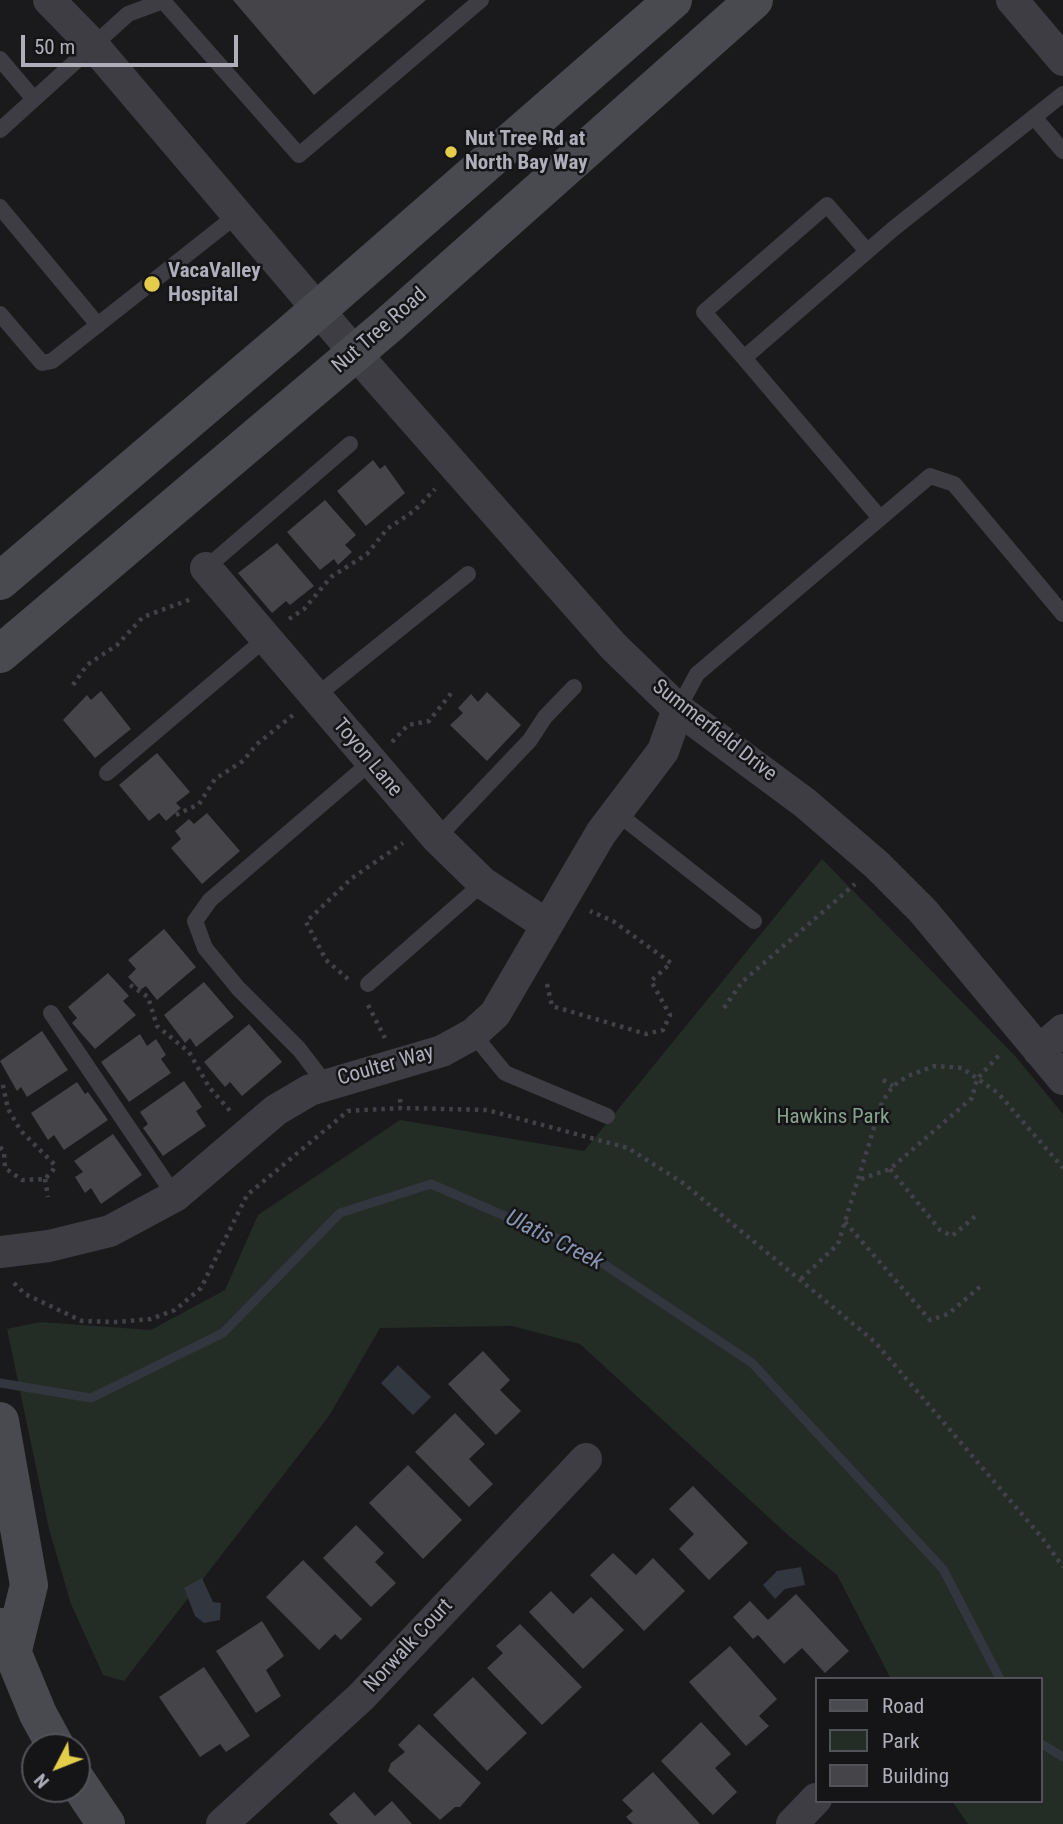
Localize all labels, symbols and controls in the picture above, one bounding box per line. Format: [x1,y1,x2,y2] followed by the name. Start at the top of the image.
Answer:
[24,21,242,65] scale bar
[34,35,75,59] text: 50 m
[465,127,588,177] place label: Nut Tree Rd at North Bay Way
[443,144,459,160] marker: Nut Tree Rd at North Bay Way
[168,259,261,309] place label: VacaValley Hospital
[142,274,162,294] marker: VacaValley Hospital
[327,283,433,379] street label: Nut Tree Road
[647,675,781,787] street label: Summerfield Drive
[327,714,407,802] street label: Toyon Lane
[335,1040,437,1092] street label: Coulter Way
[776,1105,890,1131] park label: Hawkins Park
[501,1205,607,1277] water label: Ulatis Creek
[359,1594,459,1698] street label: Norwalk Court
[814,1677,1042,1803] legend
[882,1694,924,1718] text: Road
[882,1729,919,1753] text: Park
[21,1733,91,1803] north arrow
[882,1764,949,1788] text: Building
[29,1769,54,1793] text: N

